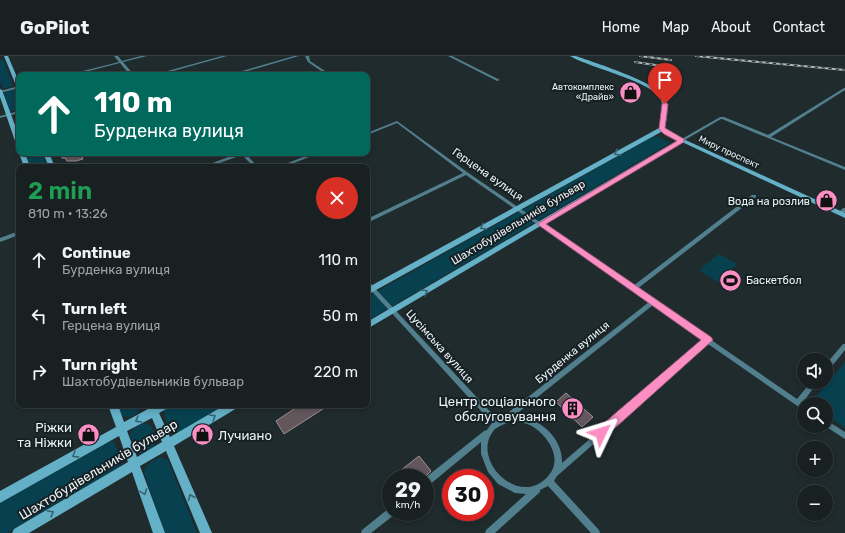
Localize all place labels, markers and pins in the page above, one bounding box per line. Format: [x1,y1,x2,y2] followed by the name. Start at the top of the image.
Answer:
[648,63,682,104] pin
[617,79,643,105] shop icon: Автокомплекс «Драйв»
[552,82,615,102] place label: Автокомплекс «Драйв»
[813,188,839,214] shop icon: Вода на розлив
[728,195,810,208] place label: Вода на розлив
[717,267,743,293] sports icon: Баскетбол
[746,274,802,287] place label: Баскетбол
[438,394,556,424] place label: Центр соціального обслуговування
[559,395,585,421] building icon: Центр соціального обслуговування
[17,420,72,450] place label: Ріжки та Ніжки
[75,421,101,447] shop icon: Ріжки та Ніжки
[189,422,215,448] shop icon: Лучиано
[218,428,272,443] place label: Лучиано

